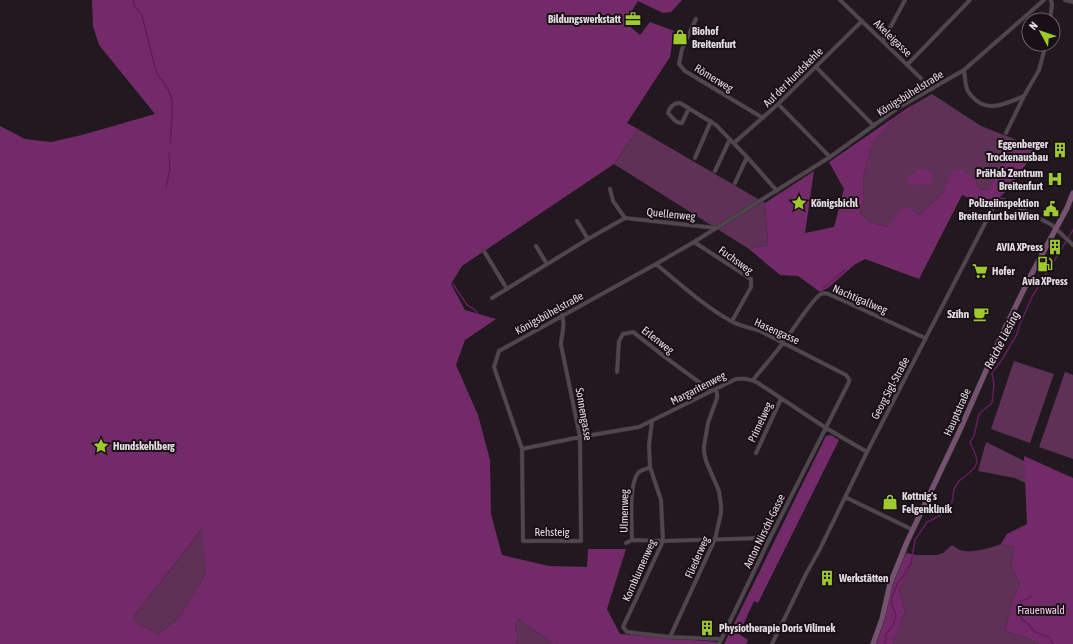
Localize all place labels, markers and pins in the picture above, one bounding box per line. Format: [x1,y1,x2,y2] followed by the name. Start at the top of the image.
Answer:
[624,10,642,28] office icon: Bildungswerkstatt
[548,13,622,25] place label: Bildungswerkstatt
[692,25,737,50] place label: Biohof Breitenfurt
[671,28,689,46] shop icon: Biohof Breitenfurt
[986,138,1049,163] place label: Eggenberger Trockenausbau
[1051,141,1069,159] building icon: Eggenberger Trockenausbau
[976,167,1044,192] place label: PräHab Zentrum Breitenfurt
[1046,170,1064,188] hospital icon: PräHab Zentrum Breitenfurt
[790,194,808,212] place icon: Königsbichl
[811,197,859,209] place label: Königsbichl
[958,197,1039,222] place label: Polizeiinspektion Breitenfurt bei Wien
[1042,200,1060,218] public building icon: Polizeiinspektion Breitenfurt bei Wien
[1046,238,1064,256] building icon: AVIA XPress
[995,241,1043,253] place label: AVIA XPress
[1036,255,1054,273] fuel station icon: Avia XPress
[971,262,989,280] supermarket icon: Hofer
[992,265,1016,277] place label: Hofer
[1021,275,1068,287] place label: Avia XPress
[972,305,990,323] cafe icon: Szihn
[947,308,969,320] place label: Szihn
[92,437,110,455] place icon: Hundskehlberg
[113,440,175,452] place label: Hundskehlberg
[902,490,952,515] place label: Kottnig's Felgenklinik
[881,493,899,511] shop icon: Kottnig's Felgenklinik
[818,569,836,587] building icon: Werkstätten
[838,572,888,584] place label: Werkstätten
[698,619,716,637] building icon: Physiotherapie Doris Vilimek
[719,622,835,634] place label: Physiotherapie Doris Vilimek

